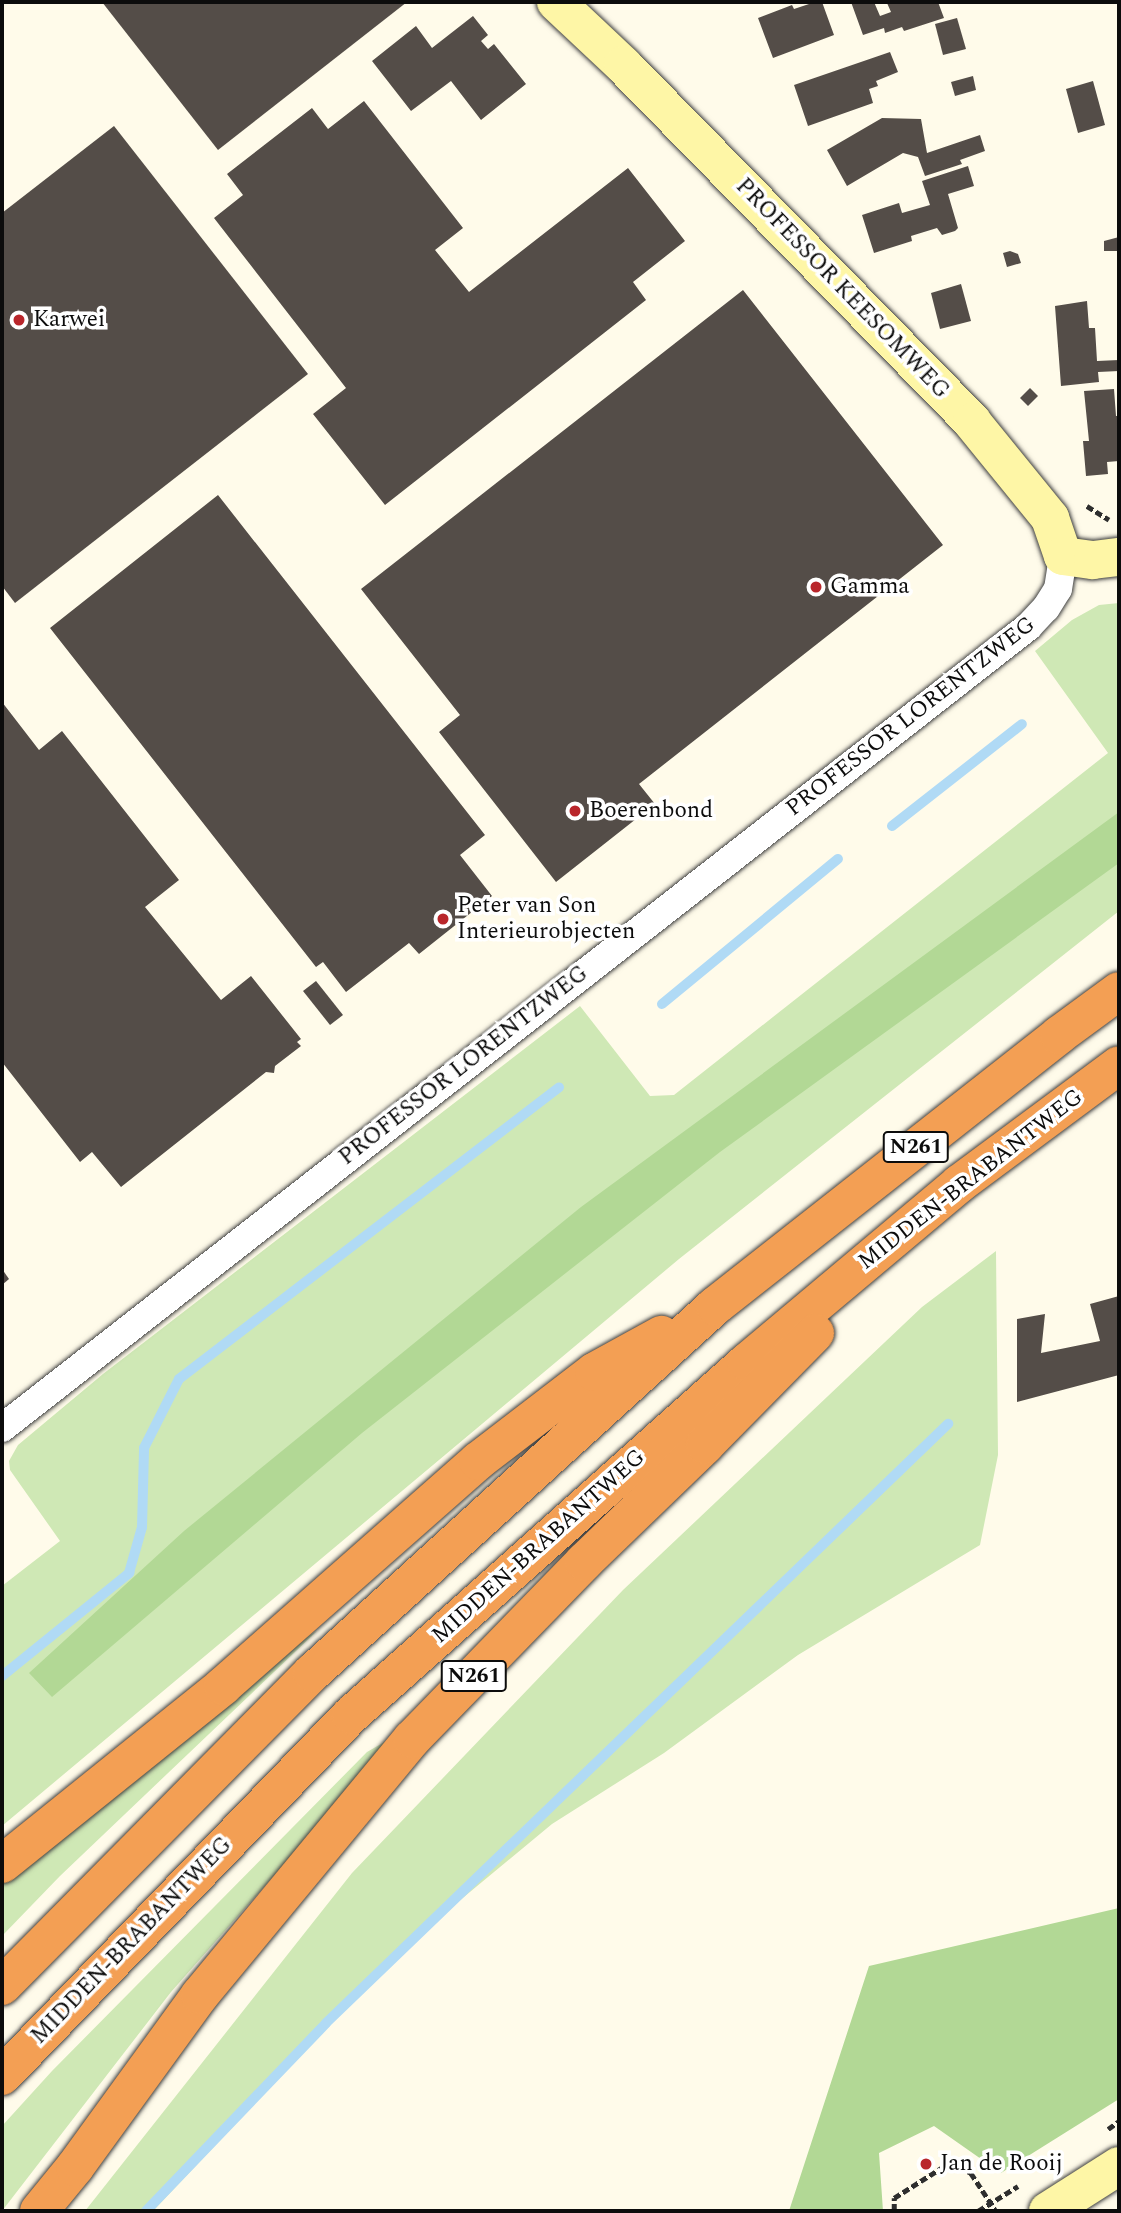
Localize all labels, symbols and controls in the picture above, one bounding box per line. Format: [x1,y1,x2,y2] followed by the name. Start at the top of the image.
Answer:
[729,173,955,405] street label: PROFESSOR KEESOMWEG
[33,306,105,334] place label: Karwei
[11,312,27,328] marker: Karwei
[830,573,910,601] place label: Gamma
[808,579,824,595] marker: Gamma
[781,611,1041,823] street label: PROFESSOR LORENTZWEG
[589,797,713,825] place label: Boerenbond
[567,803,583,819] marker: Boerenbond
[457,892,635,946] place label: Peter van Son Interieurobjecten
[435,911,451,927] marker: Peter van Son Interieurobjecten
[334,960,594,1172] street label: PROFESSOR LORENTZWEG
[853,1084,1089,1276] street label: MIDDEN-BRABANTWEG
[883,1130,949,1164] road number: N261
[427,1444,651,1650] street label: MIDDEN-BRABANTWEG
[441,1658,507,1694] road number: N261
[26,1832,238,2050] street label: MIDDEN-BRABANTWEG
[940,2150,1063,2178] place label: Jan de Rooij
[918,2156,934,2172] marker: Jan de Rooij

